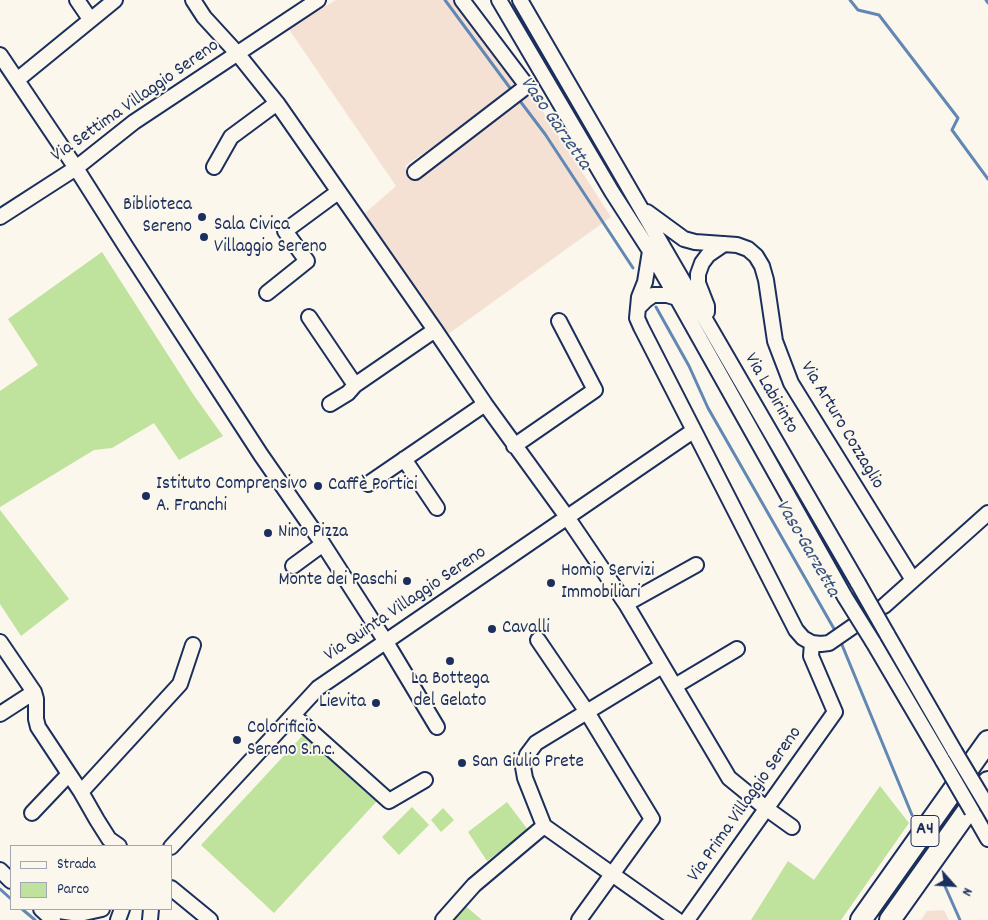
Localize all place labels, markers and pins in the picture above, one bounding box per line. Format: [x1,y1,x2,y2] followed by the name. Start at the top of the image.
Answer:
[123,195,192,239] place label: Biblioteca Sereno
[196,211,208,223] marker: Biblioteca Sereno
[214,215,327,259] place label: Sala Civica Villaggio Sereno
[198,231,210,243] marker: Sala Civica Villaggio Sereno
[156,474,307,518] place label: Istituto Comprensivo A. Franchi
[328,475,417,497] place label: Caffè Portici
[312,480,324,492] marker: Caffè Portici
[140,490,152,502] marker: Istituto Comprensivo A. Franchi
[278,522,348,544] place label: Nino Pizza
[262,527,274,539] marker: Nino Pizza
[561,561,654,605] place label: Homio Servizi Immobiliari
[278,570,397,592] place label: Monte dei Paschi
[401,575,413,587] marker: Monte dei Paschi
[545,577,557,589] marker: Homio Servizi Immobiliari
[502,618,550,640] place label: Cavalli
[486,623,498,635] marker: Cavalli
[444,655,456,667] marker: La Bottega del Gelato
[411,669,489,713] place label: La Bottega del Gelato
[319,692,366,714] place label: Lievita
[370,697,382,709] marker: Lievita
[247,718,335,762] place label: Colorificio Sereno S.n.c.
[231,734,243,746] marker: Colorificio Sereno S.n.c.
[472,752,584,774] place label: San Giulio Prete
[456,757,468,769] marker: San Giulio Prete

